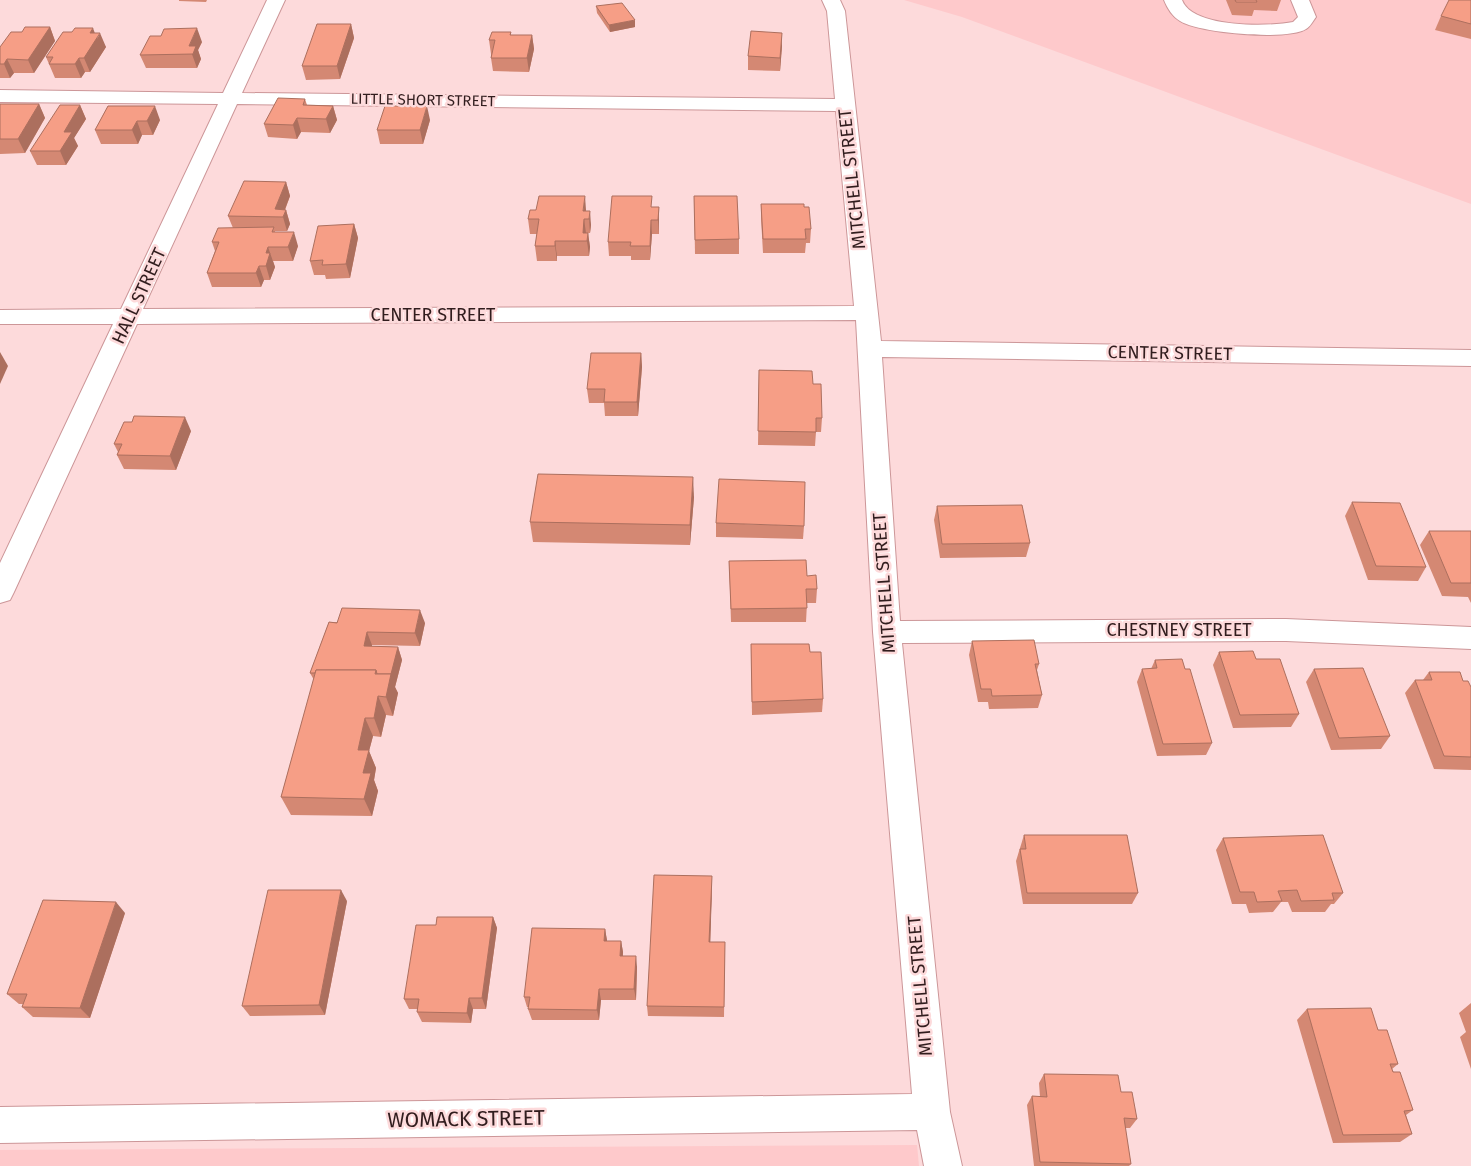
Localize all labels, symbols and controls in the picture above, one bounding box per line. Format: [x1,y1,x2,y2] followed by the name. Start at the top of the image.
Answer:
[351,90,496,110] street label: LITTLE SHORT STREET
[834,107,870,250] street label: MITCHELL STREET
[107,244,171,348] street label: HALL STREET
[371,304,496,326] street label: CENTER STREET
[1107,341,1233,365] street label: CENTER STREET
[868,511,900,654] street label: MITCHELL STREET
[1106,619,1252,641] street label: CHESTNEY STREET
[903,914,937,1057] street label: MITCHELL STREET
[387,1105,545,1133] street label: WOMACK STREET

